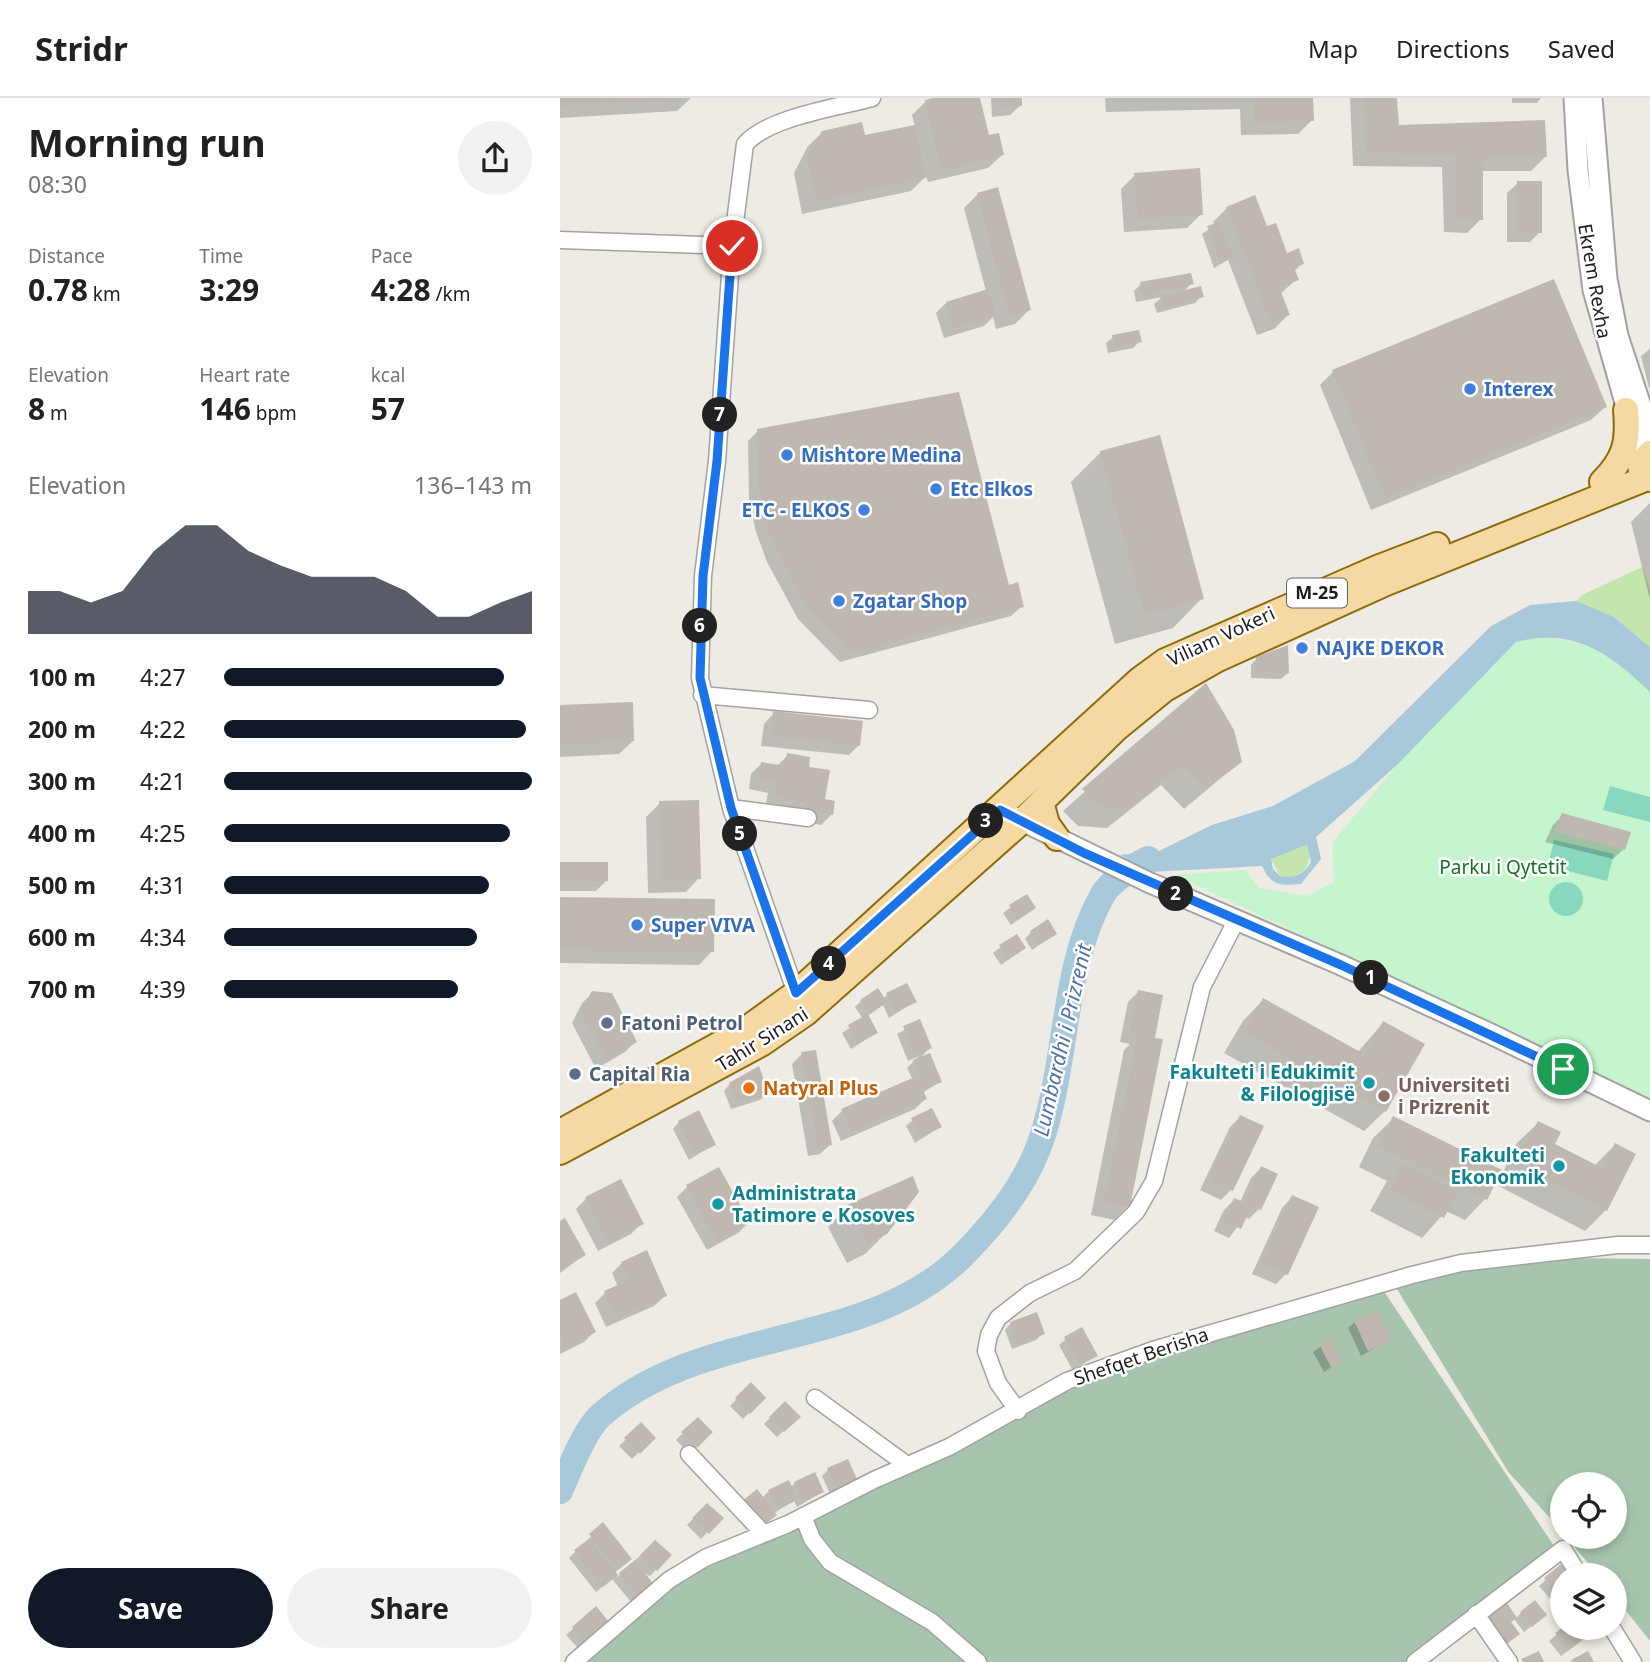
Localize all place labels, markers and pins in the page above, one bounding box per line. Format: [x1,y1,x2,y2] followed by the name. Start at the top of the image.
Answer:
[702,216,762,276] pin
[1484,376,1553,402] place label: Interex
[1462,381,1478,397] marker: Interex
[702,398,738,432] pin: 7
[801,442,962,468] place label: Mishtore Medina
[779,447,795,463] marker: Mishtore Medina
[950,476,1033,502] place label: Etc Elkos
[928,481,944,497] marker: Etc Elkos
[742,497,850,523] place label: ETC - ELKOS
[856,502,872,518] marker: ETC - ELKOS
[853,588,967,614] place label: Zgatar Shop
[831,593,847,609] marker: Zgatar Shop
[682,608,718,644] pin: 6
[1316,635,1445,661] place label: NAJKE DEKOR
[1294,640,1310,656] marker: NAJKE DEKOR
[968,804,1004,838] pin: 3
[722,816,758,852] pin: 5
[1158,876,1194,912] pin: 2
[651,912,756,938] place label: Super VIVA
[629,917,645,933] marker: Super VIVA
[812,946,846,982] pin: 4
[1354,960,1388,996] pin: 1
[621,1010,743,1036] place label: Fatoni Petrol
[599,1015,615,1031] marker: Fatoni Petrol
[1533,1039,1593,1099] pin
[1169,1059,1355,1107] place label: Fakulteti i Edukimit & Filologjisë
[589,1061,690,1087] place label: Capital Ria
[567,1066,583,1082] marker: Capital Ria
[1398,1072,1510,1120] place label: Universiteti i Prizrenit
[763,1075,878,1101] place label: Natyral Plus
[1361,1075,1377,1091] marker: Fakulteti i Edukimit & Filologjisë
[741,1080,757,1096] marker: Natyral Plus
[1376,1088,1392,1104] marker: Universiteti i Prizrenit
[1450,1142,1545,1190] place label: Fakulteti Ekonomik
[1551,1158,1567,1174] marker: Fakulteti Ekonomik
[732,1180,915,1228] place label: Administrata Tatimore e Kosoves
[710,1196,726,1212] marker: Administrata Tatimore e Kosoves

